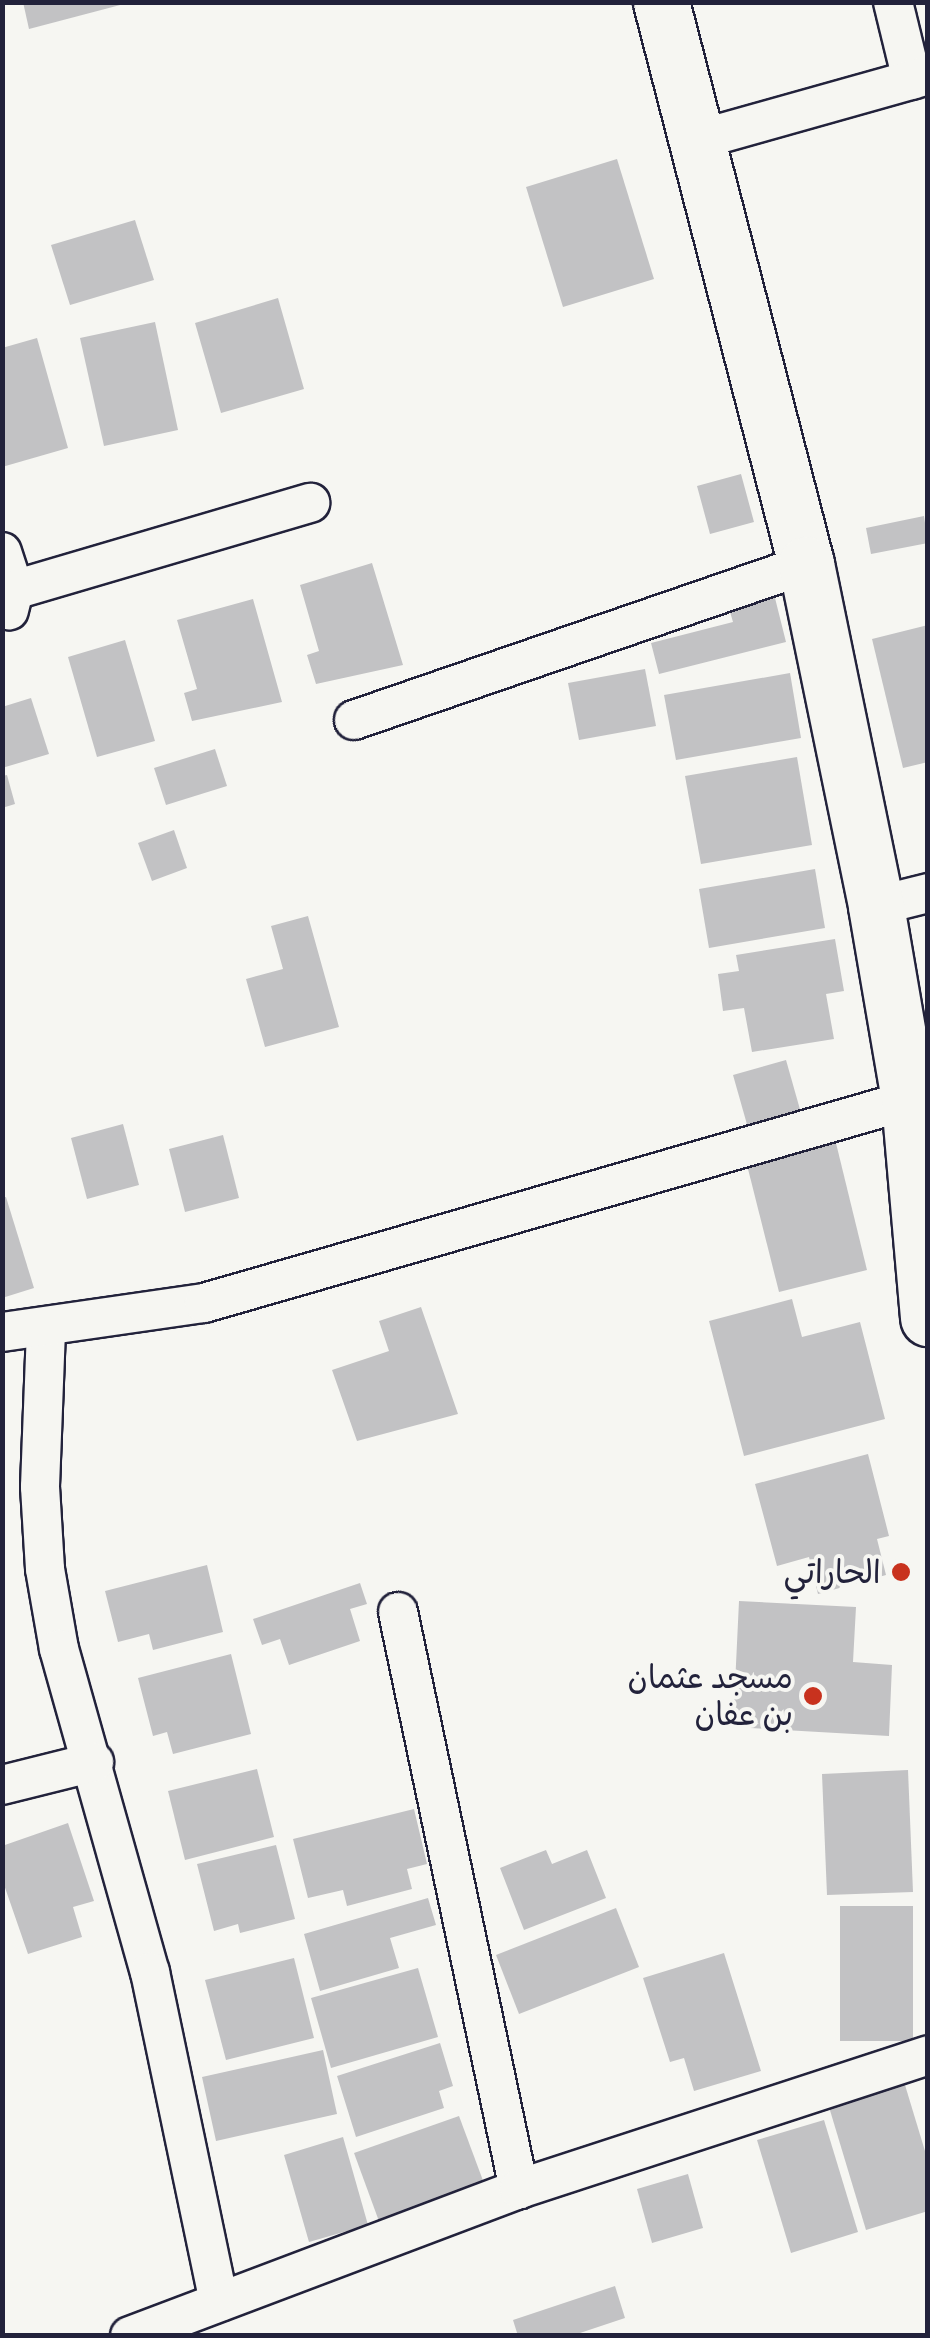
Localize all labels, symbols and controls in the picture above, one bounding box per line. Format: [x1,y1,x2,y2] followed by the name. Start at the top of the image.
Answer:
[783,1553,881,1591] place label: الحاراتي
[890,1561,912,1583] marker: الحاراتي
[627,1659,793,1734] place label: مسجد عثمان بن عفان
[802,1685,824,1707] marker: مسجد عثمان بن عفان

